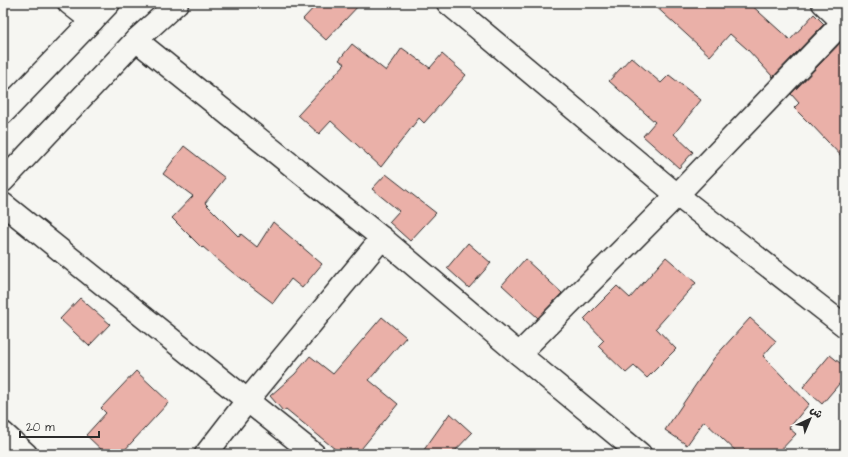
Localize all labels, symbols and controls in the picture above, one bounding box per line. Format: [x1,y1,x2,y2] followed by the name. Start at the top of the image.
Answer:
[790,399,830,439] north arrow
[807,403,826,422] text: ش
[20,413,99,439] scale bar
[26,419,55,436] text: 20 m

